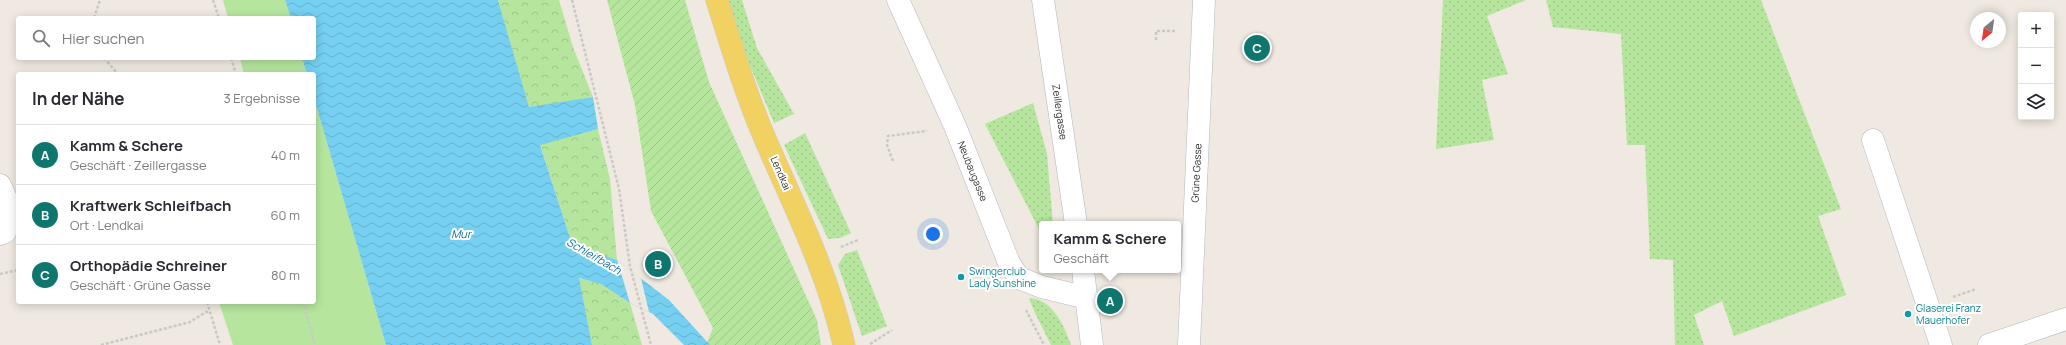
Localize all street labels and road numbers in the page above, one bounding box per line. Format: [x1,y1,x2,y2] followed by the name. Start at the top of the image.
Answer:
[1049,83,1071,141] street label: Zeillergasse
[955,139,992,203] street label: Neubaugasse
[1187,143,1205,203] street label: Grüne Gasse
[767,154,795,192] street label: Lendkai

